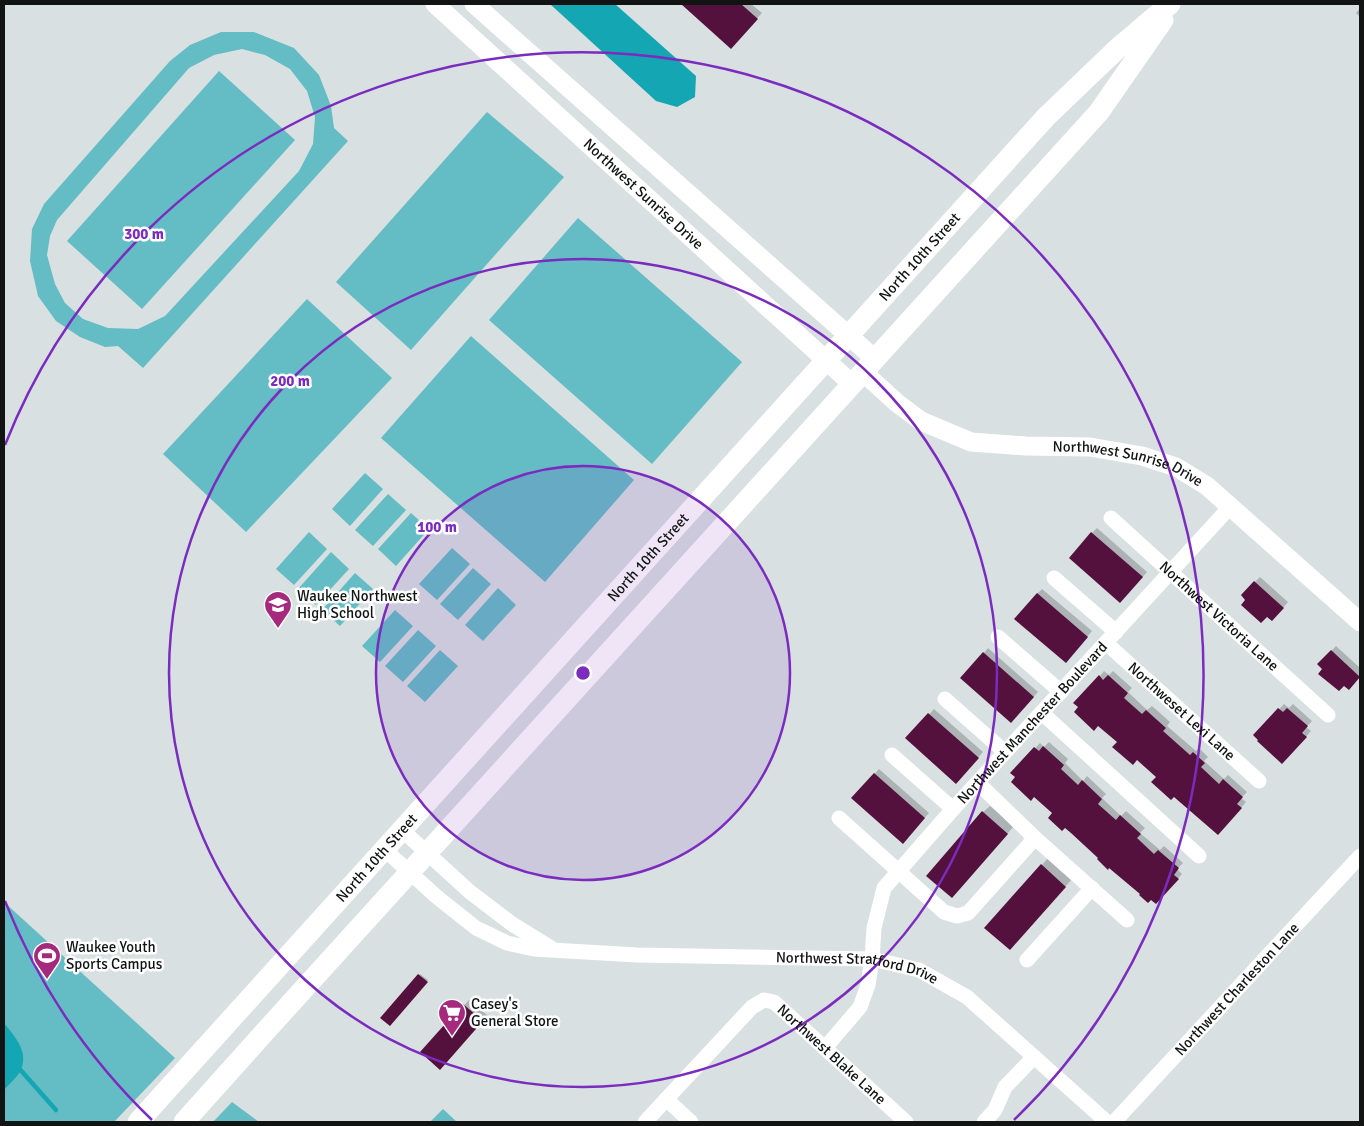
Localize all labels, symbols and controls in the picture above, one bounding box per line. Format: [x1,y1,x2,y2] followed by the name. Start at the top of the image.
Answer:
[580,135,707,253] street label: Northwest Sunrise Drive
[875,209,964,305] street label: North 10th Street
[124,225,164,243] text: 300 m
[270,372,310,390] text: 200 m
[1053,437,1206,490] street label: Northwest Sunrise Drive
[604,509,693,605] street label: North 10th Street
[417,518,457,536] text: 100 m
[1156,557,1282,675] street label: Northwest Victoria Lane
[297,587,418,622] place label: Waukee Northwest High School
[263,590,293,629] school or university icon: Waukee Northwest High School
[953,638,1111,807] street label: Northwest Manchester Boulevard
[1124,658,1239,764] street label: Northweset Lexi Lane
[574,664,592,682] centre of rings
[332,810,421,906] street label: North 10th Street
[1171,919,1303,1059] street label: Northwest Charleston Lane
[66,938,163,973] place label: Waukee Youth Sports Campus
[32,941,62,980] sports icon: Waukee Youth Sports Campus
[776,948,941,988] street label: Northwest Stratford Drive
[471,995,559,1030] place label: Casey's General Store
[437,998,467,1037] supermarket icon: Casey's General Store
[774,1000,890,1108] street label: Northwest Blake Lane

